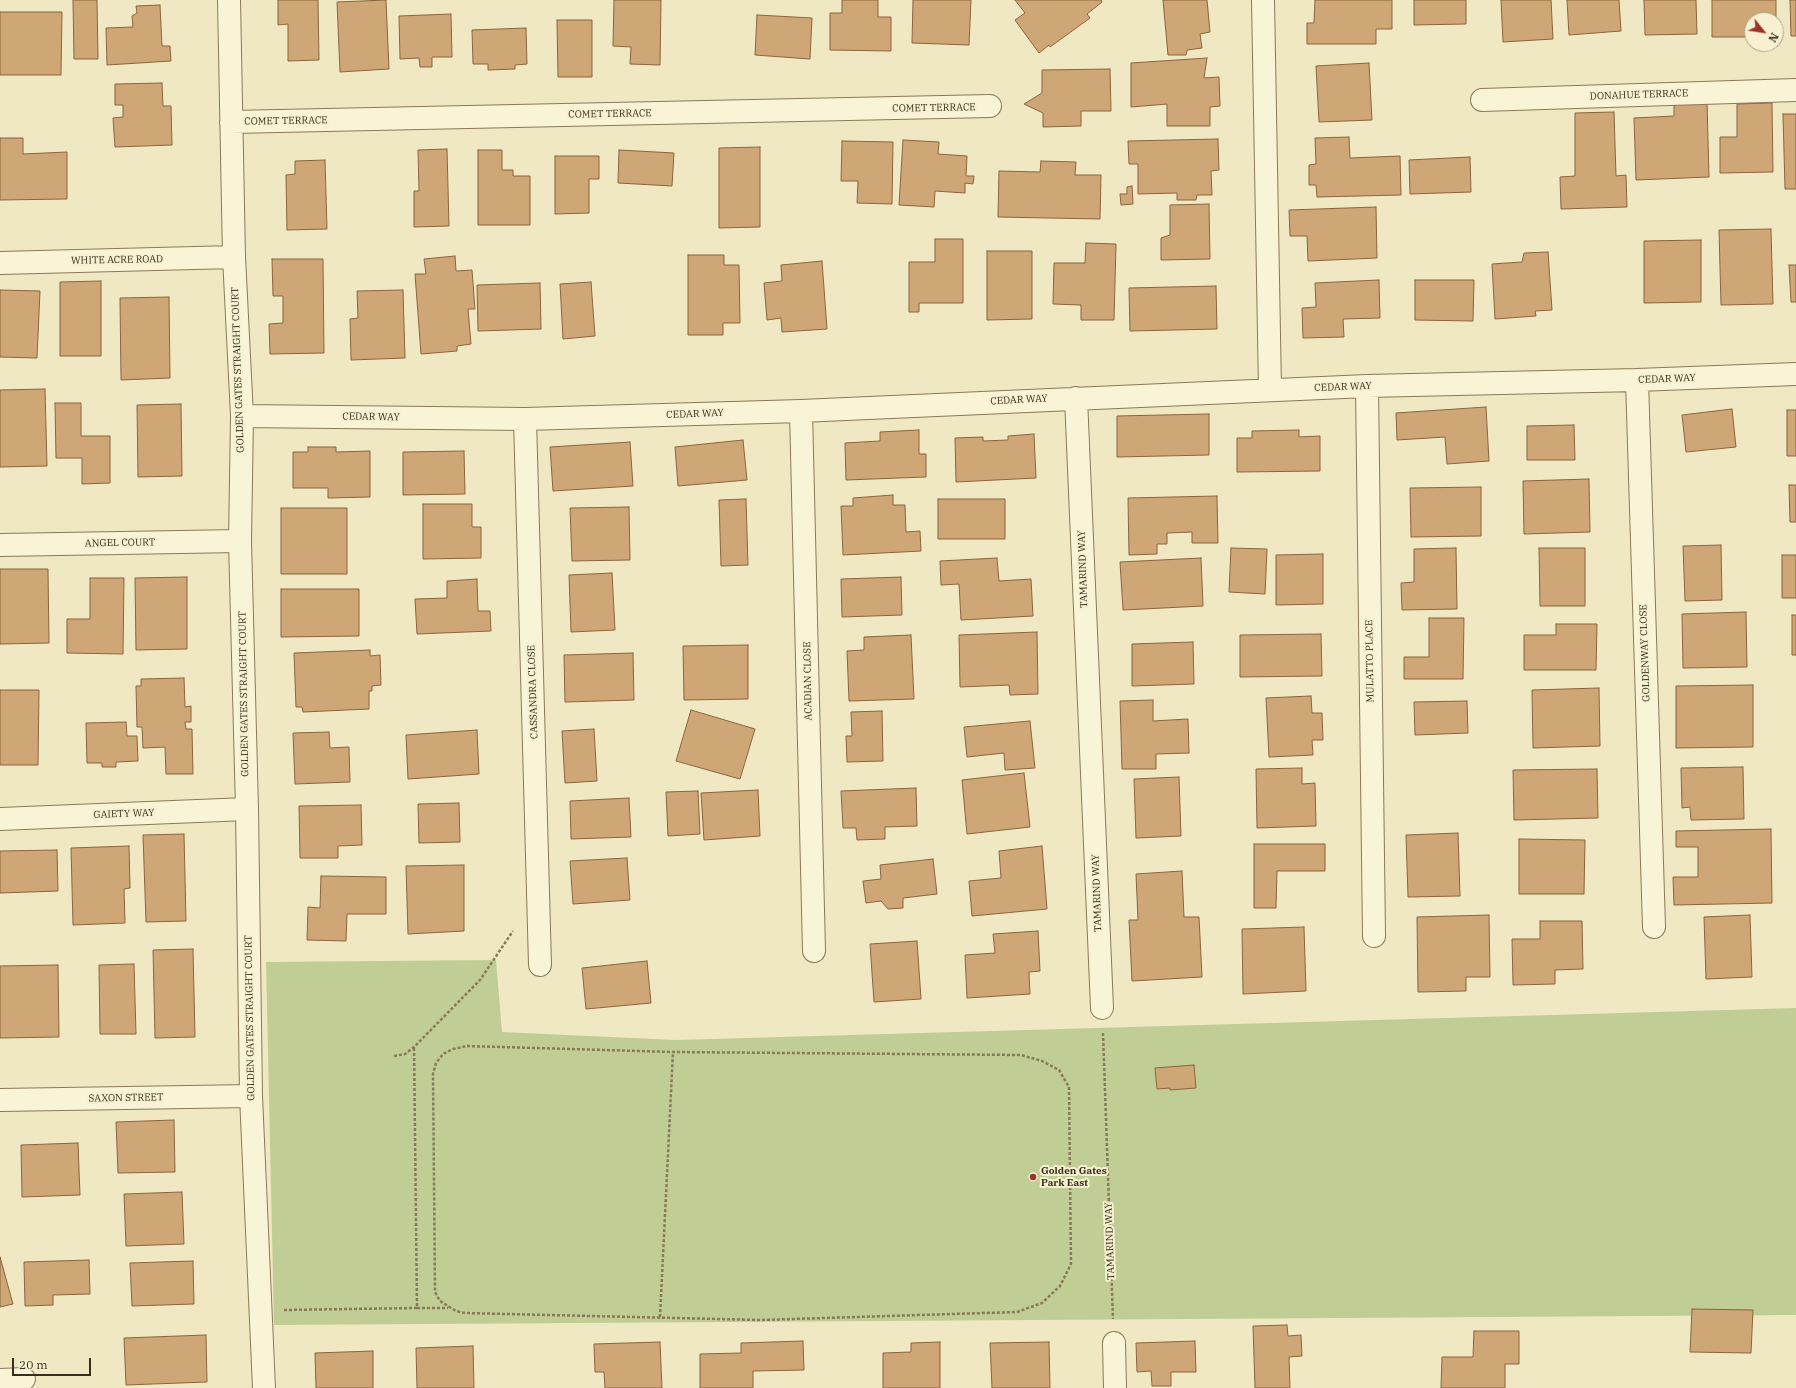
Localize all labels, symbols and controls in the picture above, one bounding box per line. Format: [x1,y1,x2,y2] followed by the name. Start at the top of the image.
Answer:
[1744,12,1784,52] north arrow
[1765,30,1782,45] text: N
[1589,87,1689,103] street label: DONAHUE TERRACE
[892,101,976,115] street label: COMET TERRACE
[568,107,652,121] street label: COMET TERRACE
[244,114,328,128] street label: COMET TERRACE
[71,253,163,267] street label: WHITE ACRE ROAD
[229,287,247,453] street label: GOLDEN GATES STRAIGHT COURT
[1638,372,1696,386] street label: CEDAR WAY
[1314,380,1372,394] street label: CEDAR WAY
[990,393,1048,407] street label: CEDAR WAY
[666,407,724,421] street label: CEDAR WAY
[342,410,400,424] street label: CEDAR WAY
[1076,530,1090,608] street label: TAMARIND WAY
[85,536,155,550] street label: ANGEL COURT
[1637,604,1653,702] street label: GOLDENWAY CLOSE
[237,611,251,777] street label: GOLDEN GATES STRAIGHT COURT
[1363,619,1377,703] street label: MULATTO PLACE
[801,641,815,721] street label: ACADIAN CLOSE
[525,645,541,739] street label: CASSANDRA CLOSE
[93,807,155,821] street label: GAIETY WAY
[1090,854,1104,932] street label: TAMARIND WAY
[243,935,257,1101] street label: GOLDEN GATES STRAIGHT COURT
[88,1091,164,1105] street label: SAXON STREET
[1041,1165,1107,1188] place label: Golden Gates Park East
[1028,1172,1038,1182] marker: Golden Gates Park East
[1103,1202,1117,1280] street label: TAMARIND WAY
[14,1350,93,1376] scale bar
[19,1357,48,1372] text: 20 m

